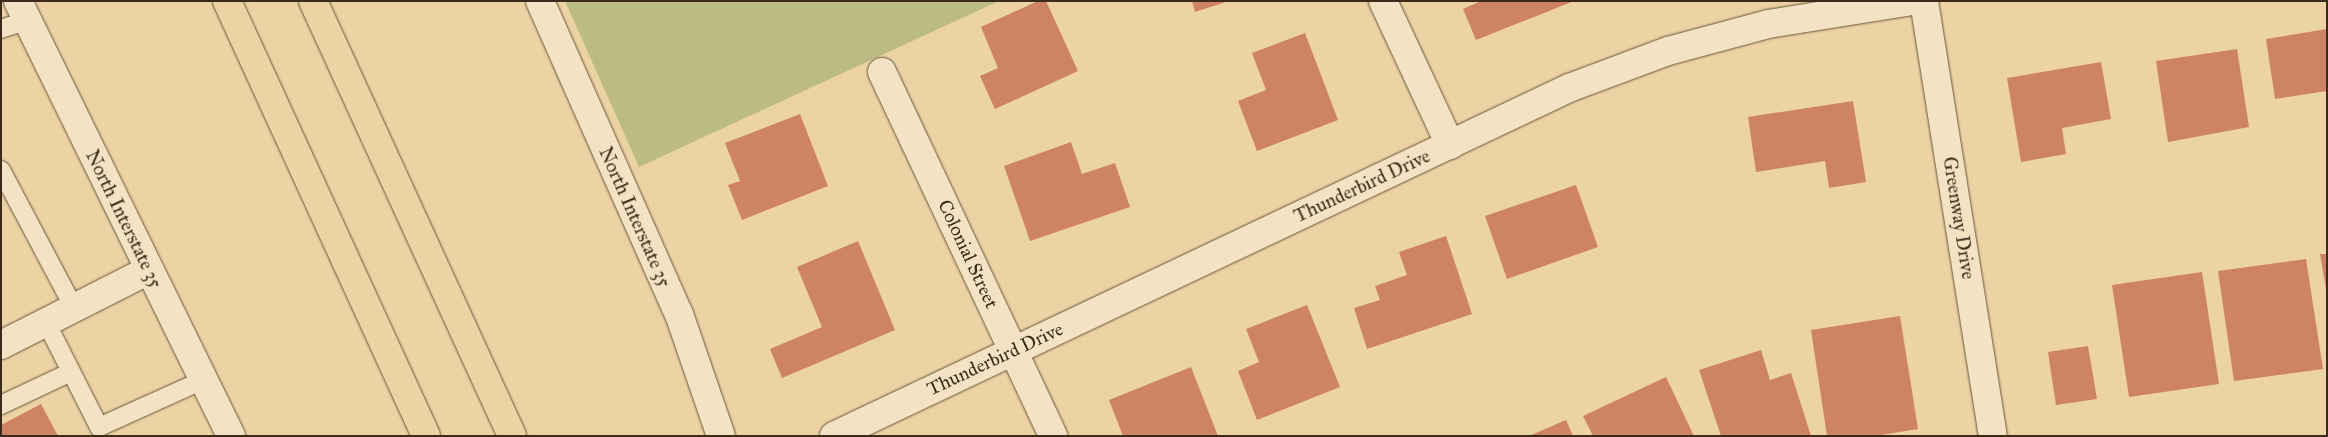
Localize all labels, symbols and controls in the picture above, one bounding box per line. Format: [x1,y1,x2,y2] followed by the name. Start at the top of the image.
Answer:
[594,143,676,291] street label: North Interstate 35
[1290,145,1434,227] street label: Thunderbird Drive
[81,146,167,292] street label: North Interstate 35
[1938,155,1980,281] street label: Greenway Drive
[933,196,1003,312] street label: Colonial Street
[923,318,1067,400] street label: Thunderbird Drive

